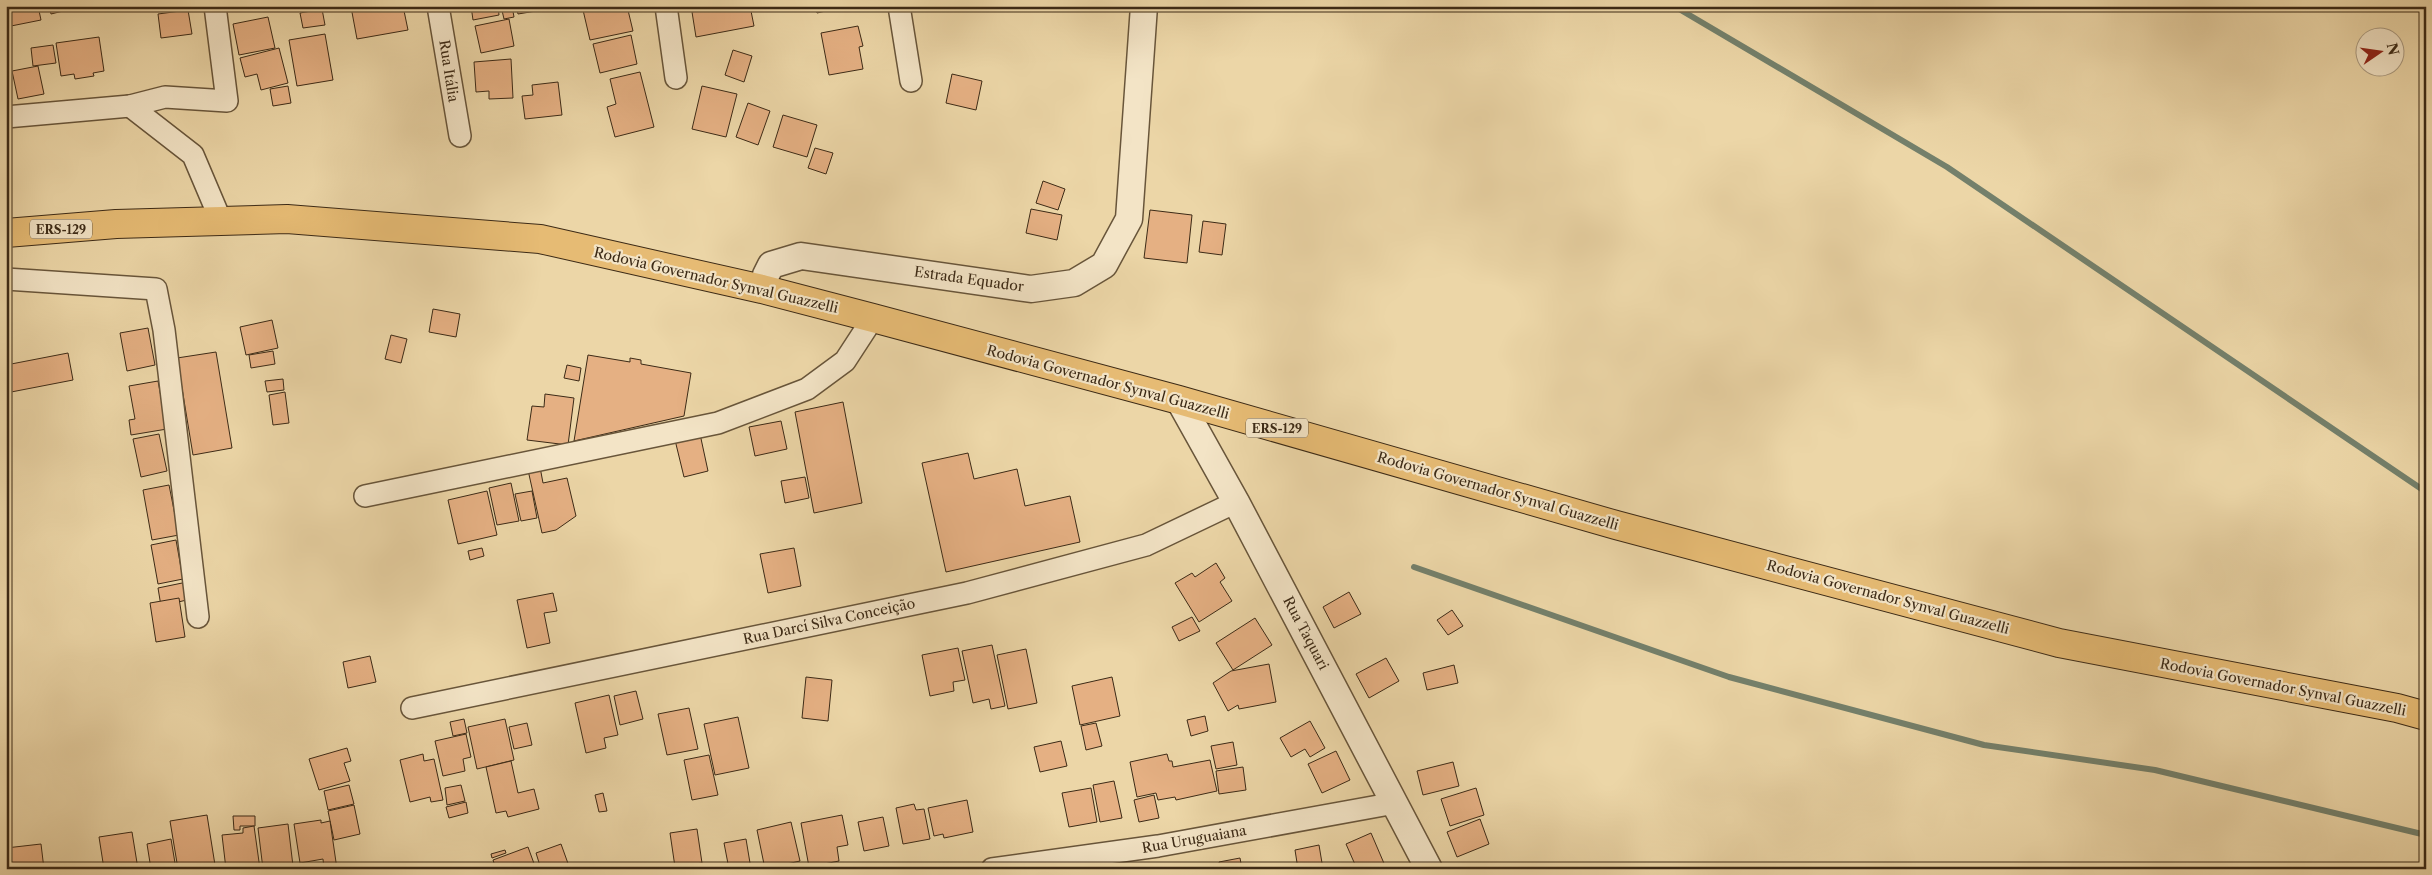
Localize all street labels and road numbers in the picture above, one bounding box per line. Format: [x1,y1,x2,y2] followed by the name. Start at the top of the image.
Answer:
[435,38,463,104] street label: Rua Itália
[30,220,92,238] road number: ERS-129
[592,243,840,317] street label: Rodovia Governador Synval Guazzelli
[913,262,1025,296] street label: Estrada Equador
[985,341,1231,423] street label: Rodovia Governador Synval Guazzelli
[1246,418,1308,438] road number: ERS-129
[1375,448,1621,534] street label: Rodovia Governador Synval Guazzelli
[1765,556,2011,638] street label: Rodovia Governador Synval Guazzelli
[1279,593,1333,673] street label: Rua Taquari
[741,594,917,648] street label: Rua Darcí Silva Conceição
[2158,654,2408,720] street label: Rodovia Governador Synval Guazzelli
[1140,821,1248,857] street label: Rua Uruguaiana

